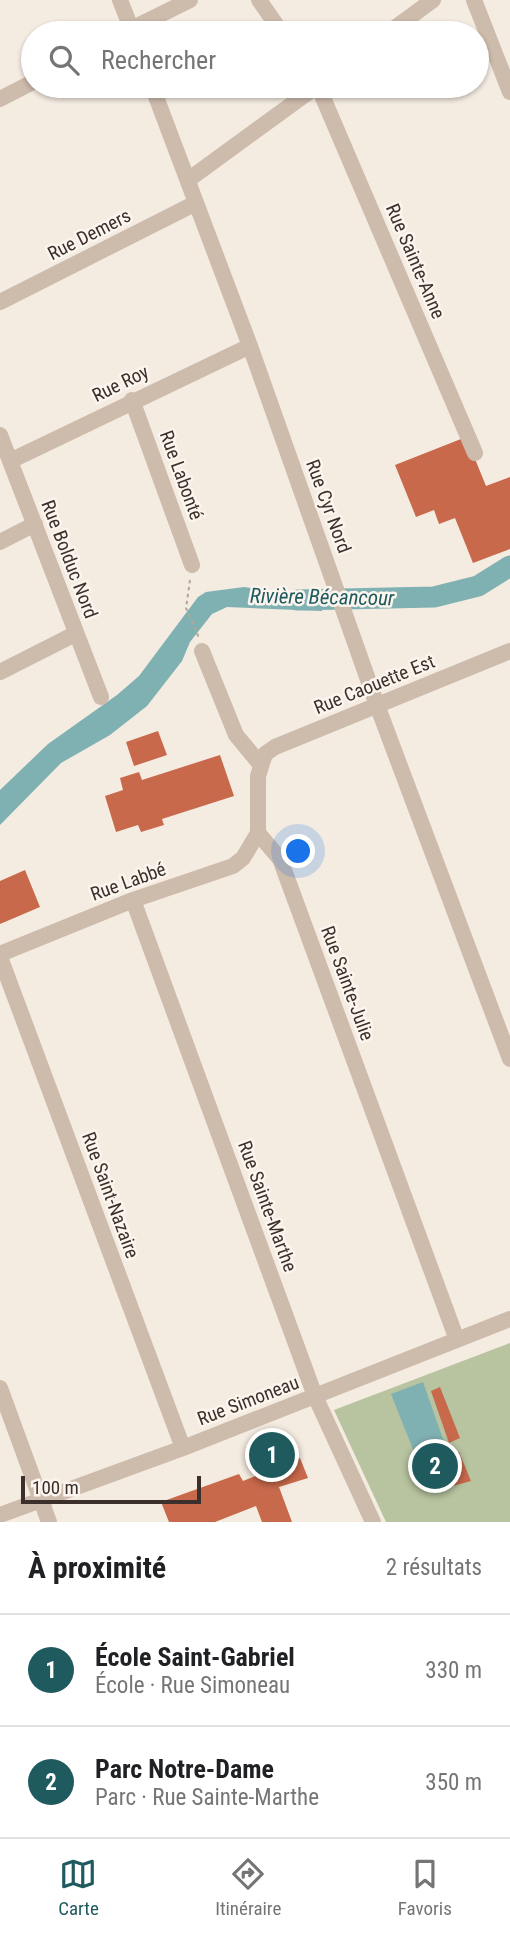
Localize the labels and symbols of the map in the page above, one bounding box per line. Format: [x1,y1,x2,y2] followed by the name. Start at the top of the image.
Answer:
[381,200,450,322] street label: Rue Sainte-Anne
[44,204,135,265] street label: Rue Demers
[88,360,152,407] street label: Rue Roy
[155,427,208,523] street label: Rue Labonté
[301,456,356,556] street label: Rue Cyr Nord
[36,497,103,622] street label: Rue Bolduc Nord
[250,584,395,610] water label: Rivière Bécancour
[310,650,438,719] street label: Rue Caouette Est
[281,834,315,868] your location
[87,857,169,906] street label: Rue Labbé
[316,923,379,1044] street label: Rue Sainte-Julie
[77,1129,144,1261] street label: Rue Saint-Nazaire
[233,1138,302,1275] street label: Rue Sainte-Marthe
[194,1371,302,1430] street label: Rue Simoneau
[249,1429,295,1481] pin: 1
[412,1440,458,1492] pin: 2
[21,1473,201,1505] scale bar

